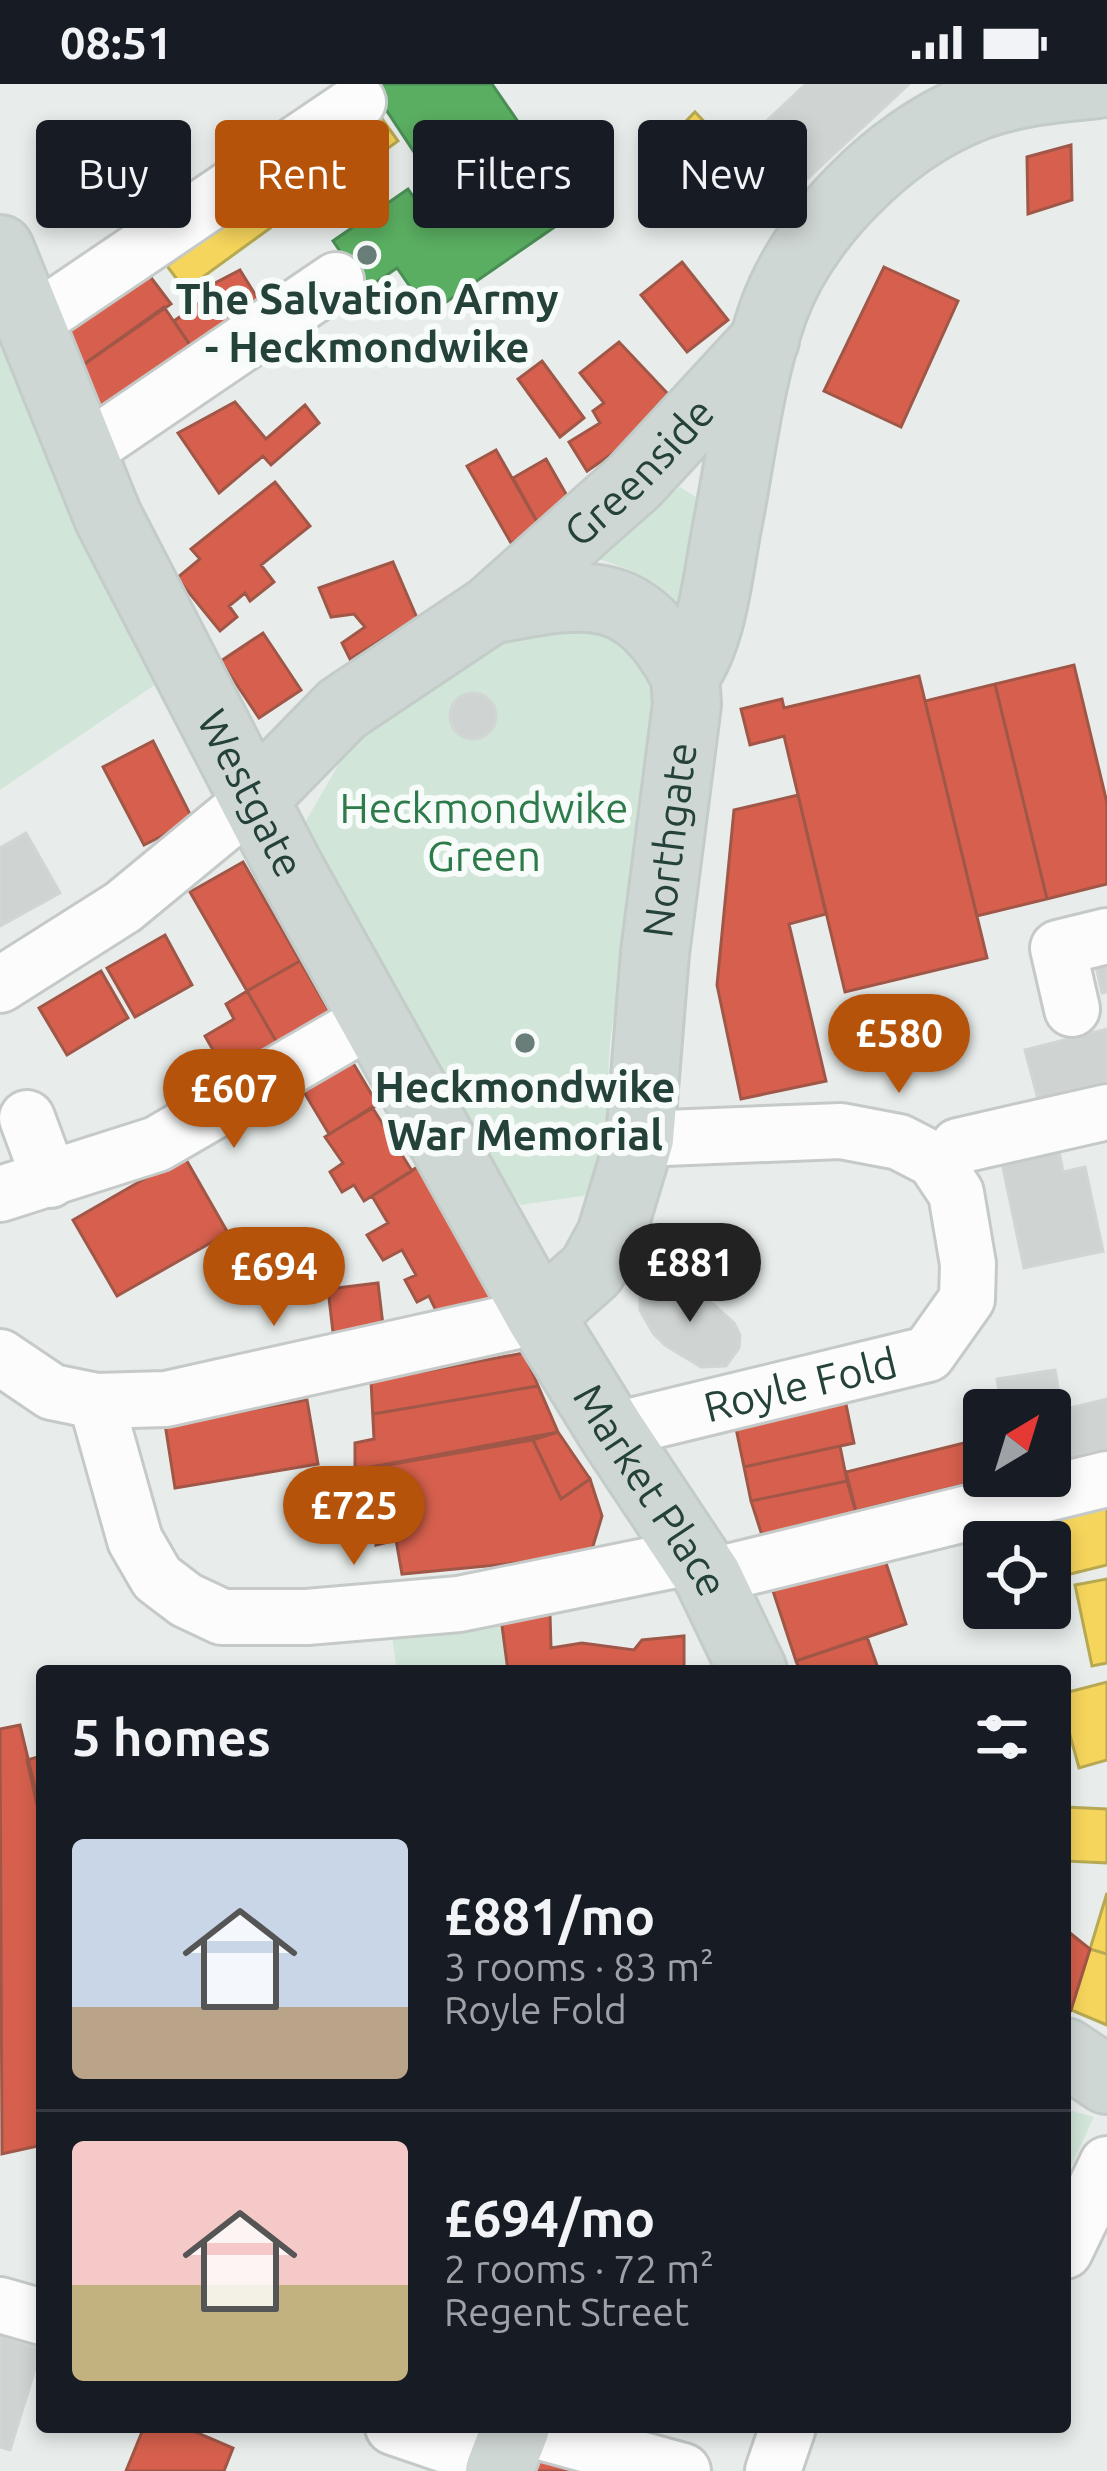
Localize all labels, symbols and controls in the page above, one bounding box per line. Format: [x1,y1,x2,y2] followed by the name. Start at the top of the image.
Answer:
[60,17,173,68] text: 08:51
[36,120,191,228] chip: Buy
[215,120,389,228] chip: Rent
[413,120,614,228] chip: Filters
[638,120,807,228] chip: New
[354,242,380,268] marker: The Salvation Army - Heckmondwike
[175,275,559,370] place label: The Salvation Army - Heckmondwike
[555,388,722,555] street label: Greenside
[189,702,314,884] street label: Westgate
[633,740,705,940] street label: Northgate
[339,784,629,879] park label: Heckmondwike Green
[828,994,970,1096] pin: £580
[855,1011,943,1054] text: £580
[512,1030,538,1056] marker: Heckmondwike War Memorial
[163,1049,305,1151] pin: £607
[374,1063,676,1158] place label: Heckmondwike War Memorial
[190,1066,278,1109] text: £607
[619,1223,761,1325] pin: £881
[203,1227,345,1329] pin: £694
[646,1240,734,1283] text: £881
[230,1244,318,1287] text: £694
[699,1338,902,1431] street label: Royle Fold
[565,1375,738,1603] street label: Market Place
[963,1389,1071,1497] north arrow
[963,1389,1071,1629] map controls
[283,1466,425,1568] pin: £725
[310,1483,398,1526] text: £725
[963,1521,1071,1629] button: locate
[969,1704,1035,1770] icon: filters
[72,1708,271,1766] text: 5 homes
[168,1887,312,2031] icon: home
[444,1887,655,1945] text: £881/mo
[444,1945,714,1988] text: 3 rooms · 83 m²
[444,1988,627,2031] text: Royle Fold
[168,2189,312,2333] icon: home
[444,2189,655,2247] text: £694/mo
[444,2247,714,2290] text: 2 rooms · 72 m²
[444,2290,689,2333] text: Regent Street

